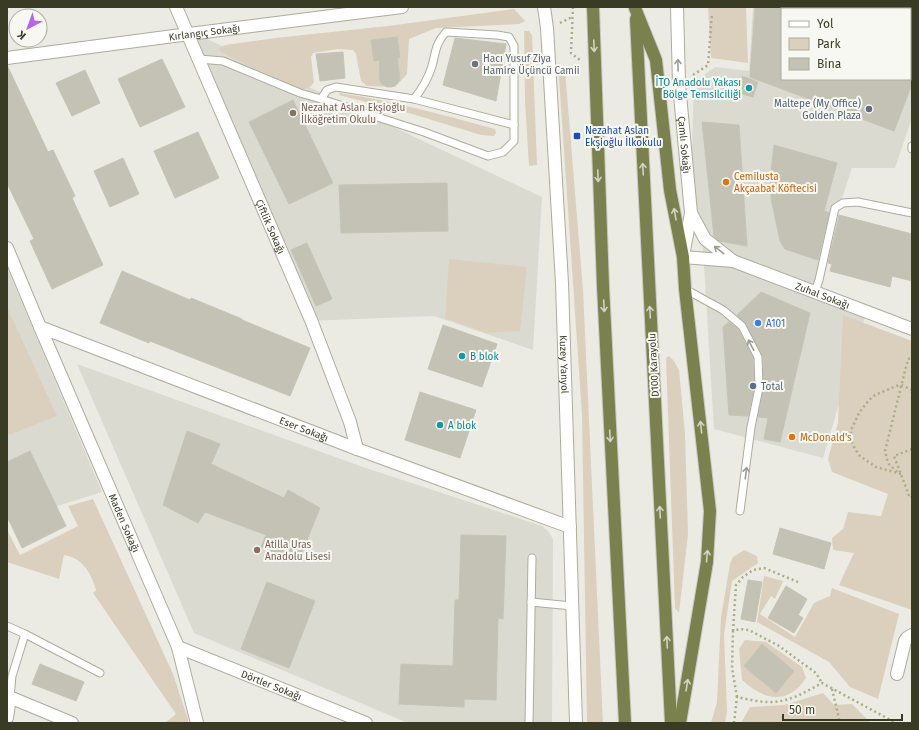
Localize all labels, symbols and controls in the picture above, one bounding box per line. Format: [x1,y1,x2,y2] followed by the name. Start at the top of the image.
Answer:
[8,8,48,48] north arrow
[781,8,911,80] legend
[817,17,834,31] text: Yol
[168,23,241,44] street label: Kırlangıç Sokağı
[14,27,29,42] text: K
[817,37,841,51] text: Park
[590,39,598,52] one-way arrow
[483,53,580,77] place label: Hacı Yusuf Ziya Hamire Üçüncü Camii
[817,57,841,71] text: Bina
[470,59,480,69] marker: Hacı Yusuf Ziya Hamire Üçüncü Camii
[675,59,682,72] one-way arrow
[655,75,741,101] place label: İTO Anadolu Yakası Bölge Temsilciliği
[744,83,754,93] marker: İTO Anadolu Yakası Bölge Temsilciliği
[774,97,861,122] place label: Maltepe (My Office) Golden Plaza
[301,102,405,126] place label: Nezahat Aslan Ekşioğlu İlköğretim Okulu
[864,104,874,114] marker: Maltepe (My Office) Golden Plaza
[288,108,298,118] marker: Nezahat Aslan Ekşioğlu İlköğretim Okulu
[675,116,692,174] street label: Çamlı Sokağı
[585,125,662,149] place label: Nezahat Aslan Ekşioğlu İlkokulu
[572,131,582,141] marker: Nezahat Aslan Ekşioğlu İlkokulu
[640,163,647,176] one-way arrow
[595,169,602,182] one-way arrow
[734,171,817,195] place label: Cemilusta Akçaabat Köftecisi
[721,177,731,187] marker: Cemilusta Akçaabat Köftecisi
[253,198,287,256] street label: Çiftlik Sokağı
[671,208,679,221] one-way arrow
[714,246,725,255] one-way arrow
[793,280,851,312] street label: Zuhal Sokağı
[600,299,608,312] one-way arrow
[647,306,654,319] one-way arrow
[753,318,763,328] marker: A101
[766,318,785,330] place label: A101
[646,333,662,397] street label: D100 Karayolu
[557,335,571,394] street label: Kuzey Yanyol
[747,339,755,351] one-way arrow
[457,351,467,361] marker: B blok
[470,351,499,363] place label: B blok
[748,381,758,391] marker: Total
[761,381,783,393] place label: Total
[278,415,330,444] street label: Eser Sokağı
[435,420,445,430] marker: A blok
[448,420,477,432] place label: A blok
[697,421,705,434] one-way arrow
[607,429,614,442] one-way arrow
[787,432,797,442] marker: McDonald's
[800,432,852,444] place label: McDonald's
[742,467,749,480] one-way arrow
[106,492,142,555] street label: Maden Sokağı
[657,506,664,519] one-way arrow
[265,539,331,563] place label: Atilla Uras Anadolu Lisesi
[252,545,262,555] marker: Atilla Uras Anadolu Lisesi
[703,550,711,563] one-way arrow
[663,636,670,649] one-way arrow
[239,668,303,703] street label: Dörtler Sokağı
[683,678,691,691] one-way arrow
[783,696,902,722] scale bar
[789,703,815,717] text: 50 m

